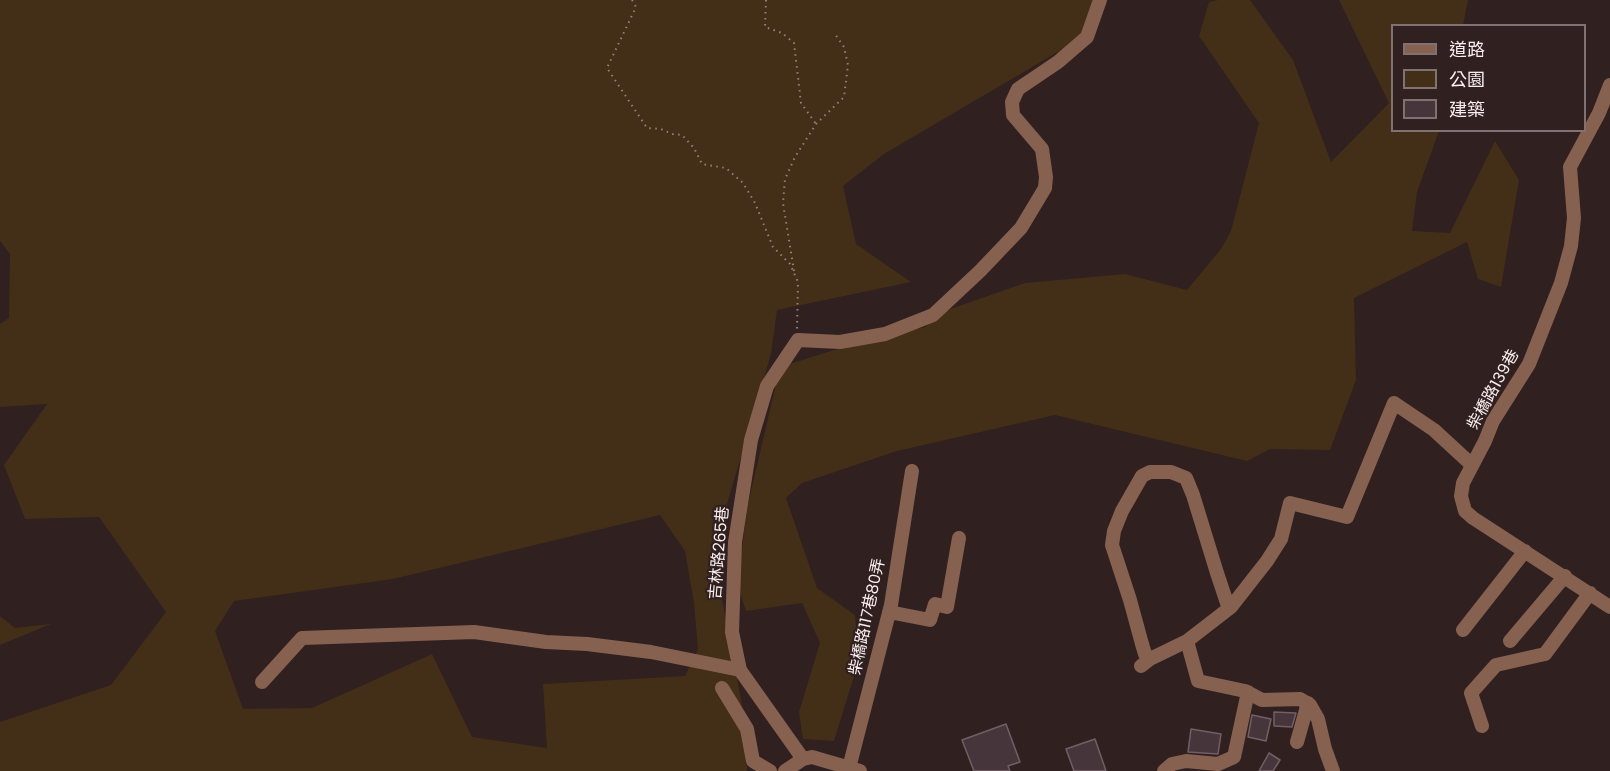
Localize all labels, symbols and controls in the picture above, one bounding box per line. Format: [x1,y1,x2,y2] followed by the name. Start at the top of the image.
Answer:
[1391,24,1586,132] legend
[1449,37,1485,62] text: 道路
[1449,67,1485,92] text: 公園
[1449,97,1485,122] text: 建築
[1464,347,1524,433] street label: 柴橋路139巷
[706,506,734,600] street label: 吉林路265巷
[846,557,890,677] street label: 柴橋路117巷80弄

